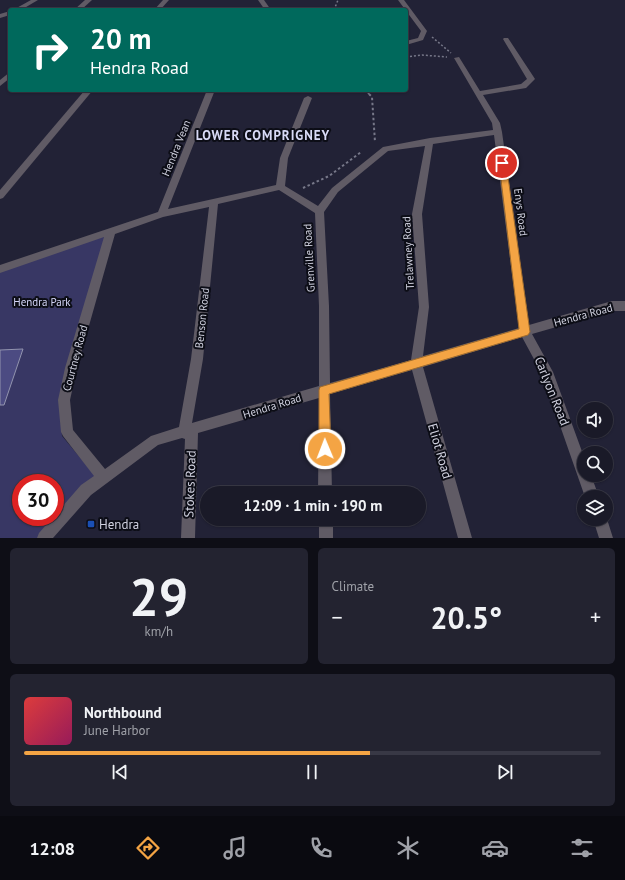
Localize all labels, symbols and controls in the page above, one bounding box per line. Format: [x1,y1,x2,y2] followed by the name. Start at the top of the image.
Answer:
[90,20,151,57] text: 20 m
[24,24,76,76] icon: right
[90,56,189,79] text: Hendra Road
[158,118,194,178] street label: Hendra Vean
[196,127,330,144] district label: LOWER COMPRIGNEY
[485,146,519,180] pin
[491,152,513,174] icon: arrive
[511,187,531,237] street label: Enys Road
[399,216,417,290] street label: Trelawney Road
[300,223,318,293] street label: Grenville Road
[192,287,212,349] street label: Benson Road
[13,295,71,309] park label: Hendra Park
[552,300,614,330] street label: Hendra Road
[59,323,91,393] street label: Courtney Road
[530,354,574,428] street label: Carlyon Road
[241,390,303,422] street label: Hendra Road
[577,402,613,526] map controls
[577,402,613,438] button: sound
[424,421,456,481] street label: Eliot Road
[304,428,346,470] position arrow
[577,446,613,482] button: search
[180,450,200,518] street label: Stokes Road
[12,474,64,526] speed limit sign: 30
[577,490,613,526] button: layers
[244,496,382,515] text: 12:09 · 1 min · 190 m
[99,516,139,533] place label: Hendra
[86,519,96,529] marker: Hendra
[129,563,188,630] text: 29
[332,578,374,595] text: Climate
[430,598,502,637] text: 20.5°
[332,603,343,631] text: −
[590,603,601,631] text: +
[145,623,173,640] text: km/h
[84,703,161,722] text: Northbound
[84,722,150,739] text: June Harbor
[109,761,131,783] icon: previous
[301,761,323,783] icon: pause
[494,761,516,783] icon: next
[134,834,162,862] icon: directions
[221,834,249,862] icon: music
[307,834,335,862] icon: phone
[394,834,422,862] icon: climate
[481,834,509,862] icon: car
[568,834,596,862] icon: filters
[29,837,75,860] text: 12:08

